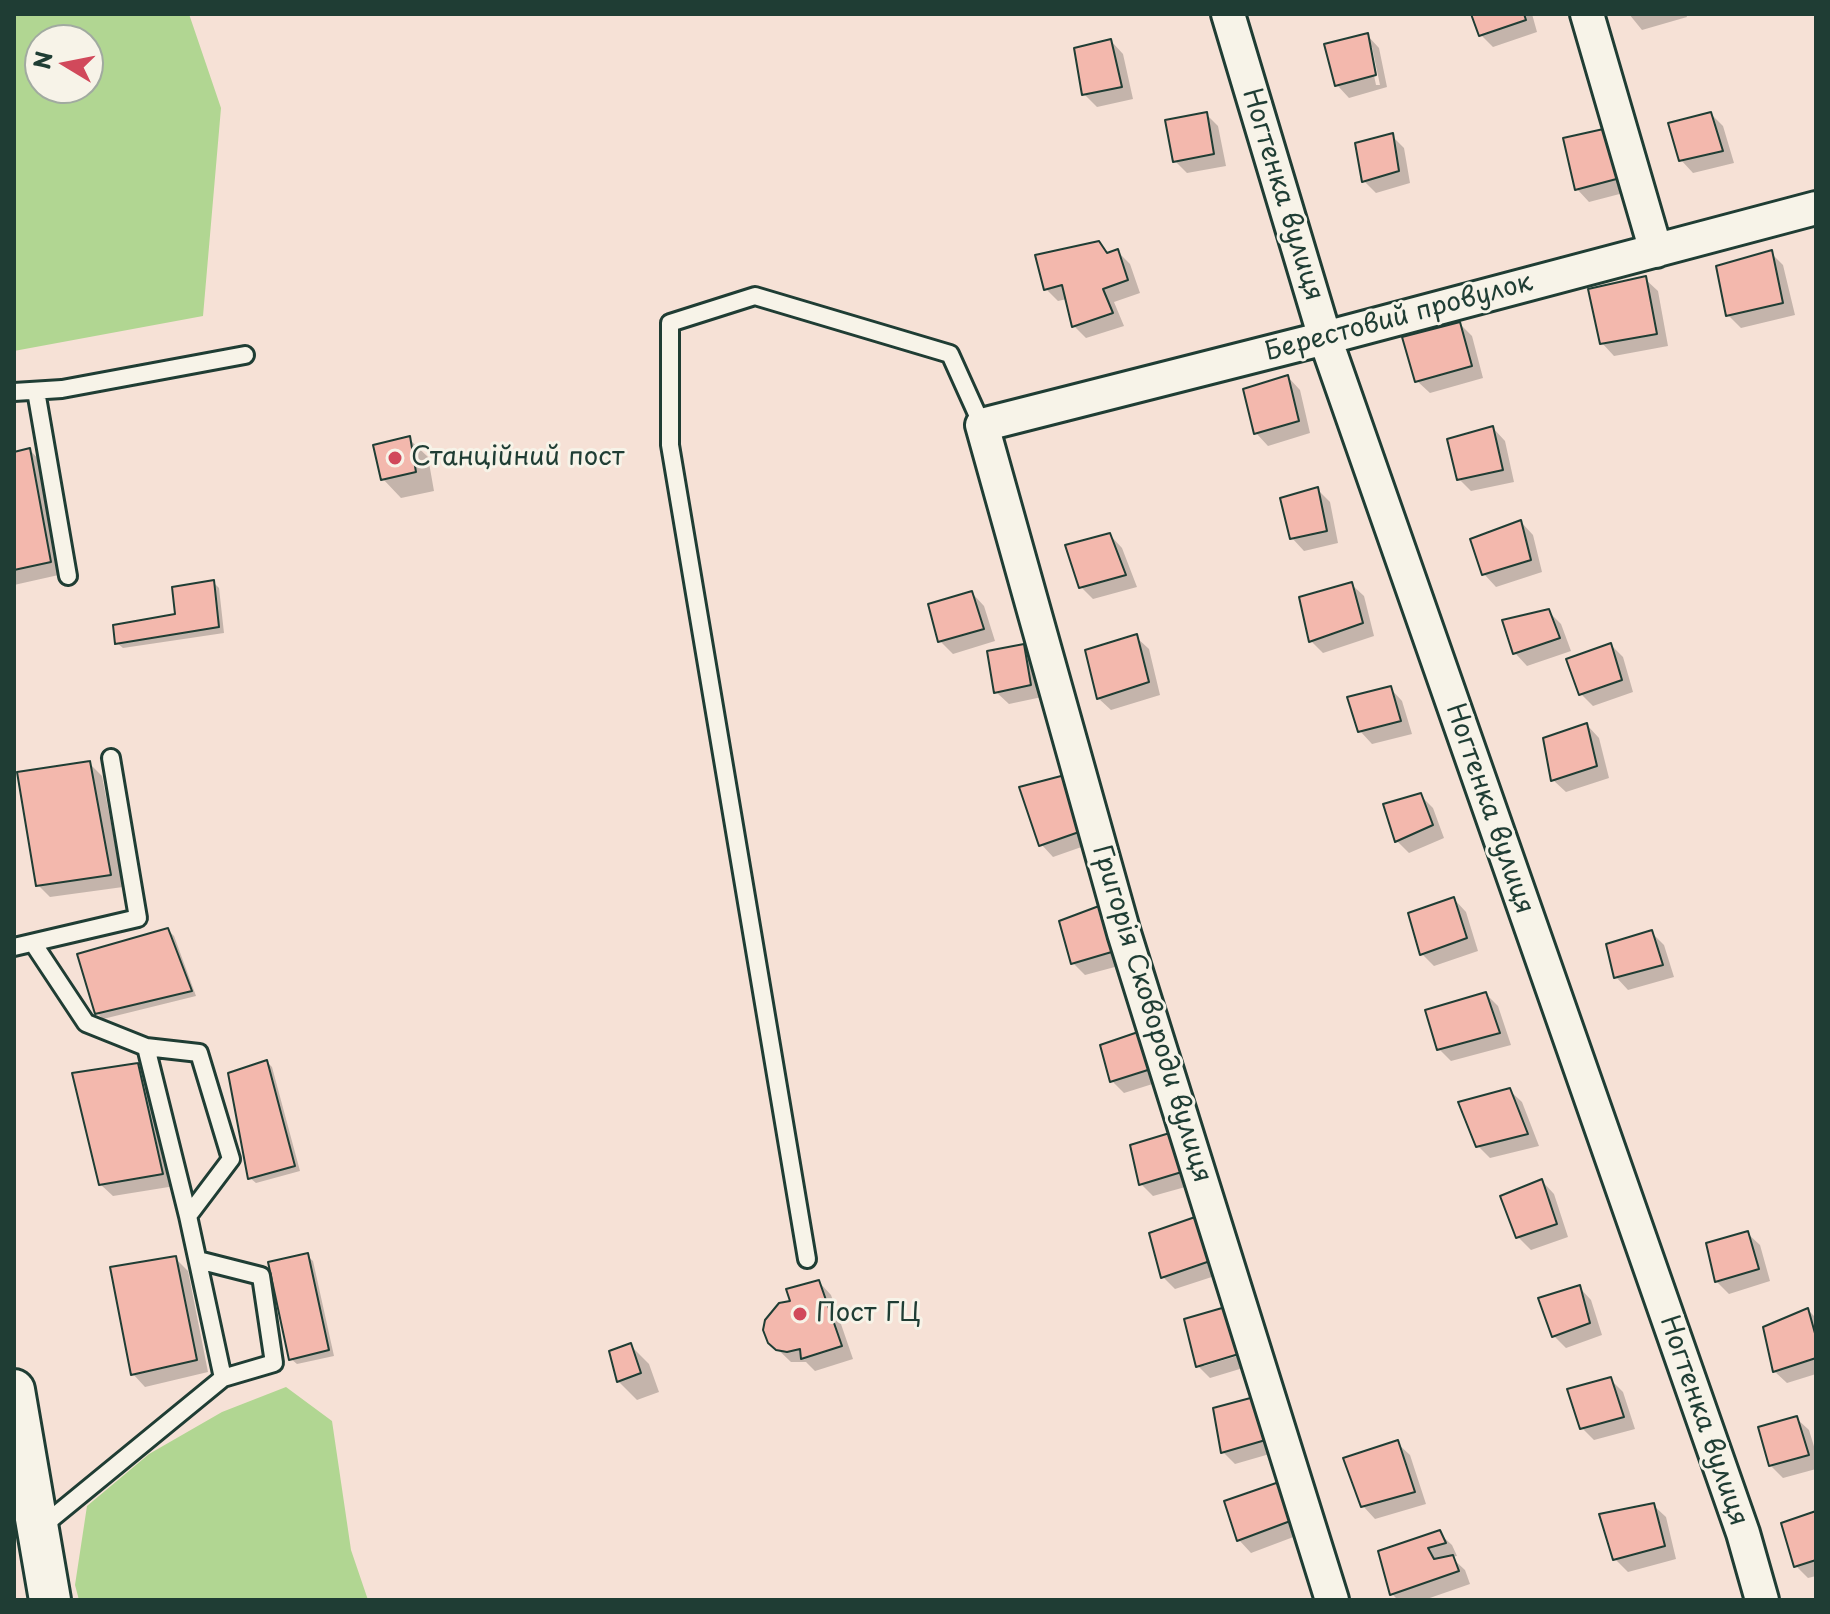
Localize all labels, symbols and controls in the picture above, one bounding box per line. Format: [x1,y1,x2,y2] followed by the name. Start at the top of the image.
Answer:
[24,24,104,104] north arrow
[24,49,60,72] text: N
[1235,85,1329,305] street label: Ногтенка вулиця
[1262,267,1536,369] street label: Берестовий провулок
[411,442,624,474] place label: Станційний пост
[386,449,404,467] marker: Станційний пост
[1438,700,1540,918] street label: Ногтенка вулиця
[1085,842,1217,1186] street label: Григорія Сковороди вулиця
[816,1298,921,1330] place label: Пост ГЦ
[791,1305,809,1323] marker: Пост ГЦ
[1652,1312,1754,1530] street label: Ногтенка вулиця

